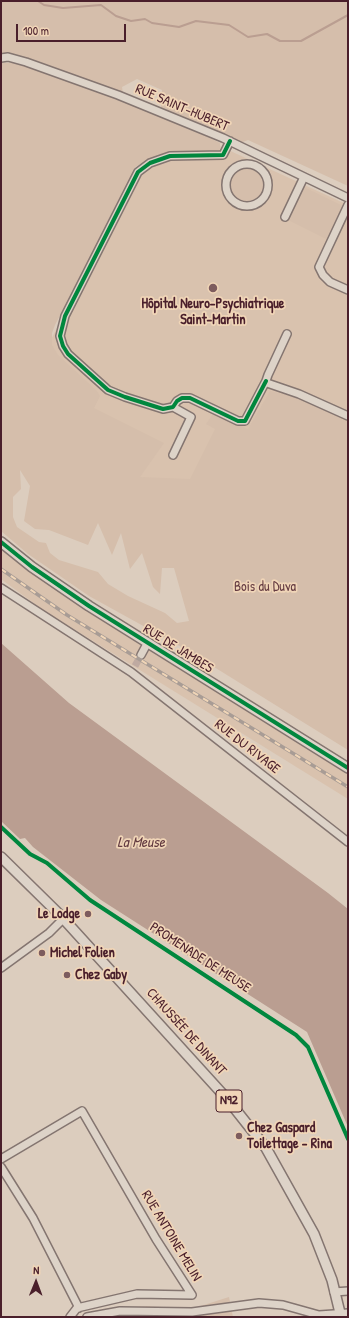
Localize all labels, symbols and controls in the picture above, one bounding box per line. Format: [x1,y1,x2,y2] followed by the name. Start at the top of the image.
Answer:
[18,16,128,42] scale bar
[23,22,49,39] text: 100 m
[133,81,231,135] street label: RUE SAINT-HUBERT
[207,282,219,294] marker: Hôpital Neuro-Psychiatrique Saint-Martin
[142,296,284,328] place label: Hôpital Neuro-Psychiatrique Saint-Martin
[234,579,296,595] park label: Bois du Duva
[140,621,216,677] street label: RUE DE JAMBES
[211,716,283,778] street label: RUE DU RIVAGE
[117,834,165,852] water label: La Meuse
[38,906,80,922] place label: Le Lodge
[83,909,93,919] marker: Le Lodge
[147,919,253,997] street label: PROMENADE DE MEUSE
[50,945,115,961] place label: Michel Folien
[37,948,47,958] marker: Michel Folien
[75,967,127,983] place label: Chez Gaby
[62,970,72,980] marker: Chez Gaby
[142,985,230,1079] street label: CHAUSSÉE DE DINANT
[216,1090,242,1112] road number: N92
[247,1120,332,1152] place label: Chez Gaspard Toilettage - Rina
[234,1131,244,1141] marker: Chez Gaspard Toilettage - Rina
[137,1188,205,1284] street label: RUE ANTOINE MELIN
[16,1262,56,1302] north arrow
[33,1263,39,1277] text: N

